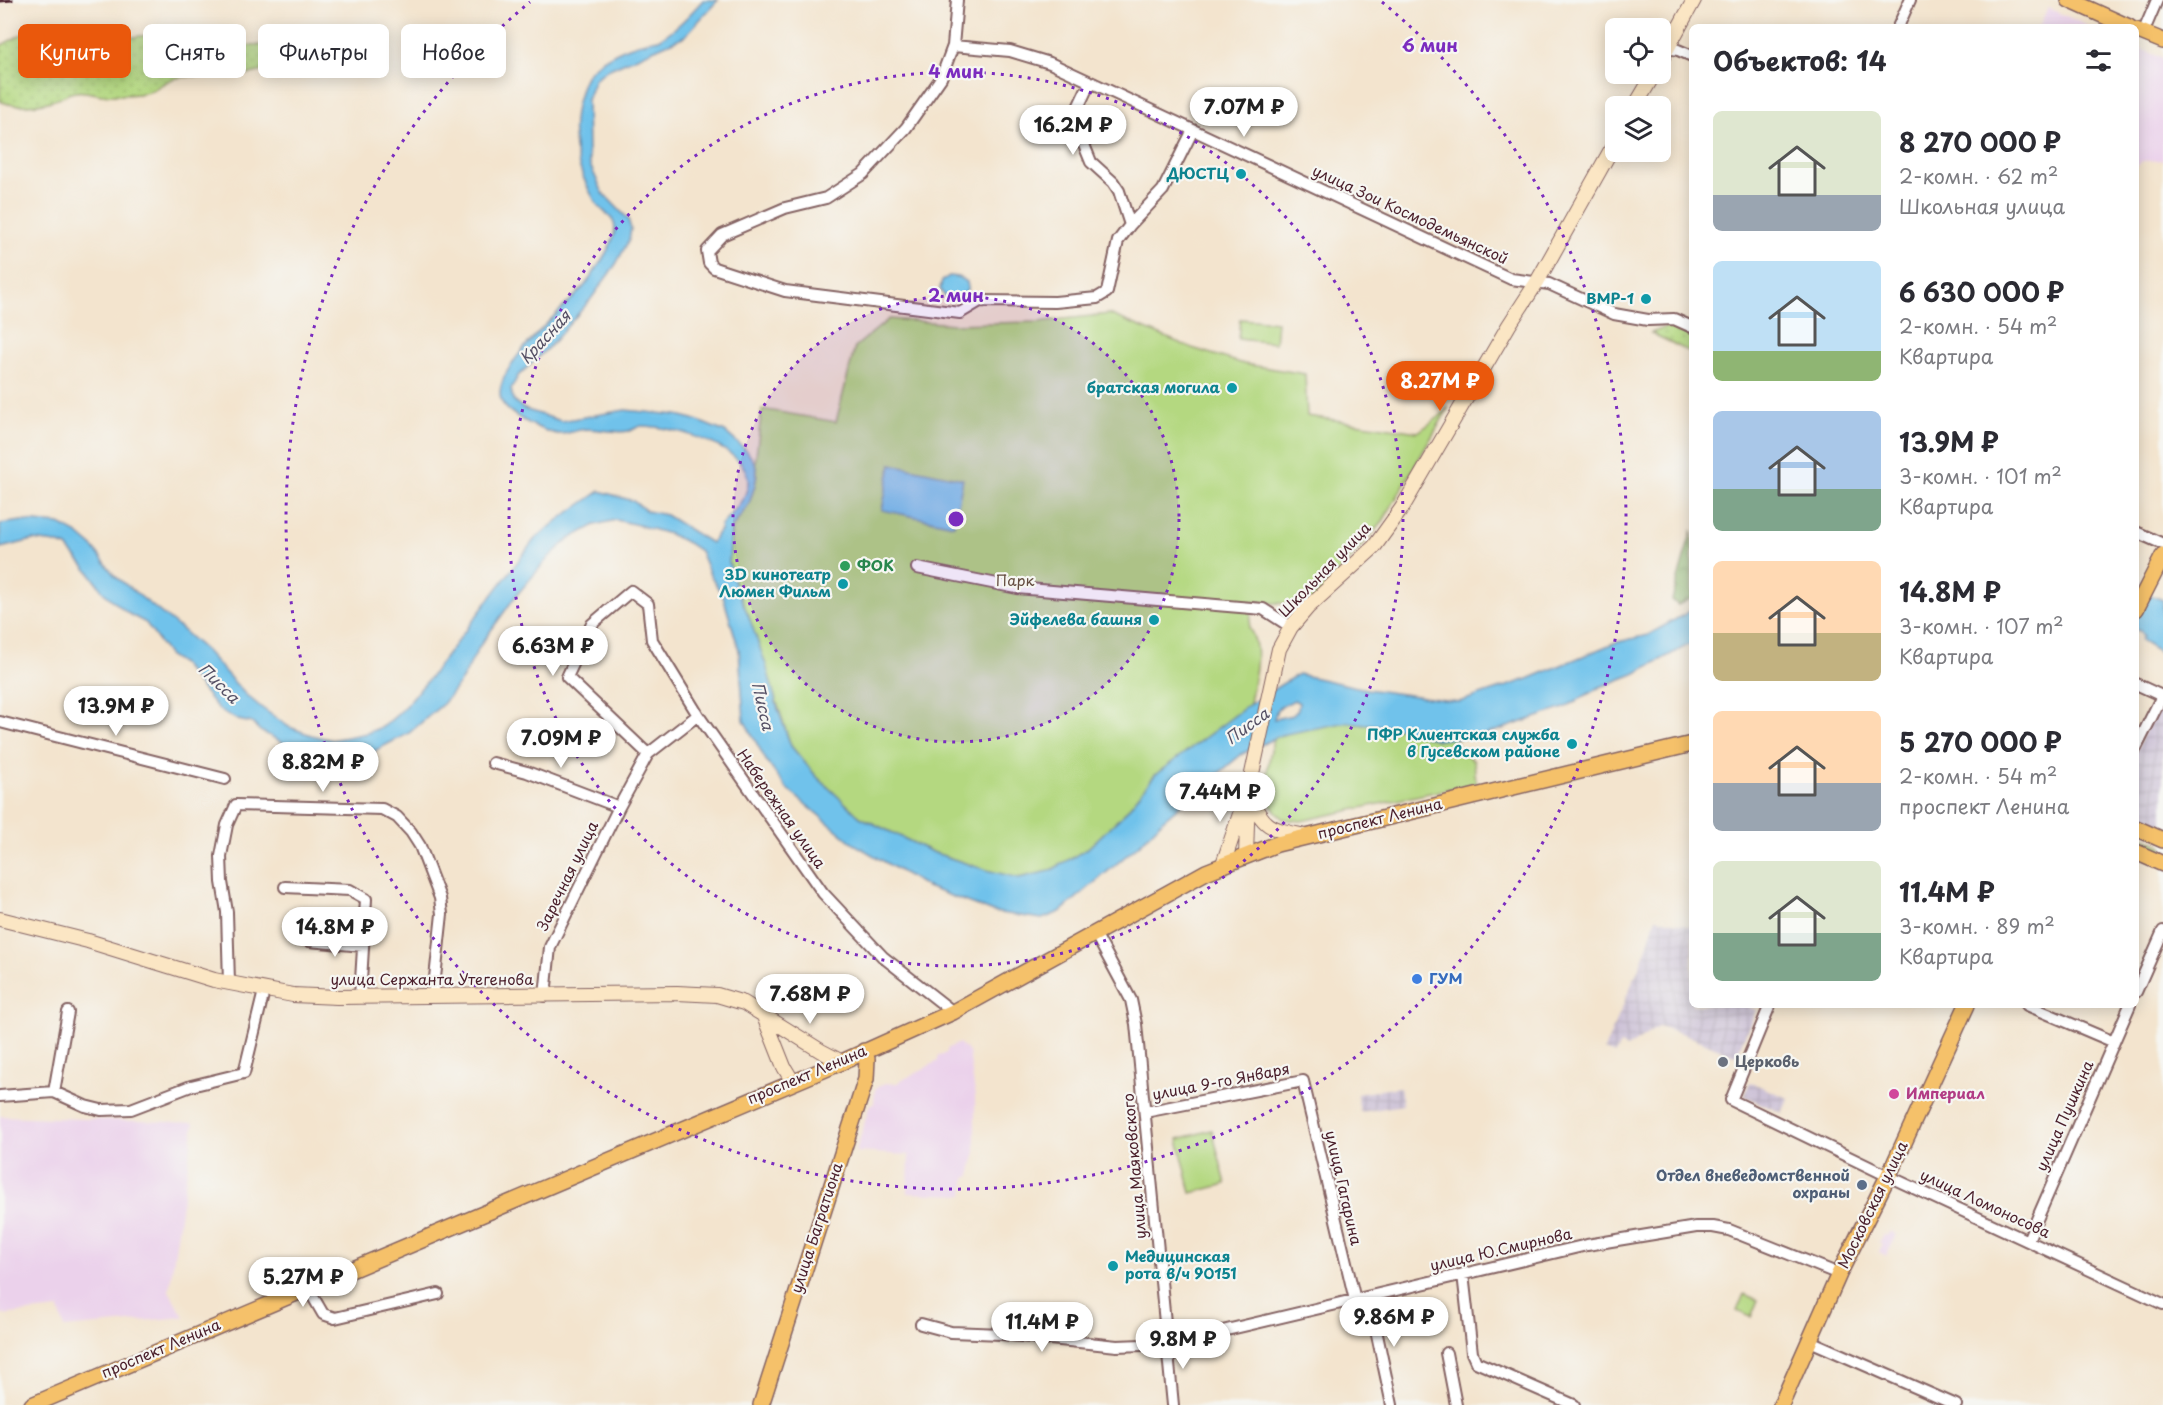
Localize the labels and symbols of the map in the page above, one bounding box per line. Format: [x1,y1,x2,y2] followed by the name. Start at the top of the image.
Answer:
[1402,31,1458,58] text: 6 мин
[928,57,984,84] text: 4 мин
[1189,87,1299,138] pin: 7.07M ₽
[1018,105,1128,156] pin: 16.2M ₽
[1309,158,1512,269] street label: улица Зои Космодемьянской
[1166,161,1229,184] place label: ДЮСТЦ
[1234,167,1248,181] marker: ДЮСТЦ
[928,281,984,308] text: 2 мин
[1586,286,1634,309] place label: BMP-1
[1639,292,1653,306] marker: BMP-1
[513,303,576,368] water label: Красная
[1385,361,1495,412] pin: 8.27M ₽
[1087,375,1221,398] place label: братская могила
[1225,381,1239,395] marker: братская могила
[946,509,966,529] centre of rings
[1272,516,1376,622] street label: Школьная улица
[857,553,894,576] place label: ФОК
[838,559,852,573] marker: ФОК
[719,562,831,602] place label: 3D кинотеатр Люмен Фильм
[996,568,1034,591] park label: Парк
[836,577,850,591] marker: 3D кинотеатр Люмен Фильм
[1010,607,1142,630] place label: Эйфелева башня
[1147,613,1161,627] marker: Эйфелева башня
[498,626,608,677] pin: 6.63M ₽
[194,657,246,709] water label: Писса
[747,679,781,733] water label: Писса
[61,686,171,737] pin: 13.9M ₽
[1220,700,1274,749] water label: Писса
[506,718,616,769] pin: 7.09M ₽
[1367,722,1561,762] place label: ПФР Клиентская служба в Гусевском районе
[1565,737,1579,751] marker: ПФР Клиентская служба в Гусевском районе
[268,742,378,793] pin: 8.82M ₽
[732,744,833,873] street label: Набережная улица
[1165,772,1275,823] pin: 7.44M ₽
[1315,791,1445,844] street label: проспект Ленина
[530,816,603,934] street label: Заречная улица
[280,907,390,958] pin: 14.8M ₽
[1429,966,1462,989] place label: ГУМ
[331,967,534,990] street label: улица Сержанта Утегенова
[1410,972,1424,986] marker: ГУМ
[755,974,865,1025] pin: 7.68M ₽
[743,1038,870,1109] street label: проспект Ленина
[1735,1049,1799,1072] place label: Церковь
[1716,1055,1730,1069] marker: Церковь
[1150,1056,1291,1105] street label: улица 9-го Января
[2029,1056,2099,1174] street label: улица Пушкина
[1906,1081,1985,1104] place label: Империал
[1887,1087,1901,1101] marker: Империал
[1116,1092,1151,1240] street label: улица Маяковского
[1320,1128,1369,1248] street label: улица Гагарина
[1831,1136,1913,1272] street label: Московская улица
[784,1159,848,1296] street label: улица Багратиона
[1917,1162,2055,1243] street label: улица Ломоносова
[1656,1163,1850,1203] place label: Отдел вневедомственной охраны
[1855,1178,1869,1192] marker: Отдел вневедомственной охраны
[1427,1221,1575,1276] street label: улица Ю.Смирнова
[1125,1244,1237,1284] place label: Медицинская рота в/ч 90151
[248,1257,358,1308] pin: 5.27M ₽
[1106,1259,1120,1273] marker: Медицинская рота в/ч 90151
[1339,1297,1449,1348] pin: 9.86M ₽
[987,1302,1097,1353] pin: 11.4M ₽
[97,1312,224,1383] street label: проспект Ленина
[1134,1319,1232,1370] pin: 9.8M ₽

